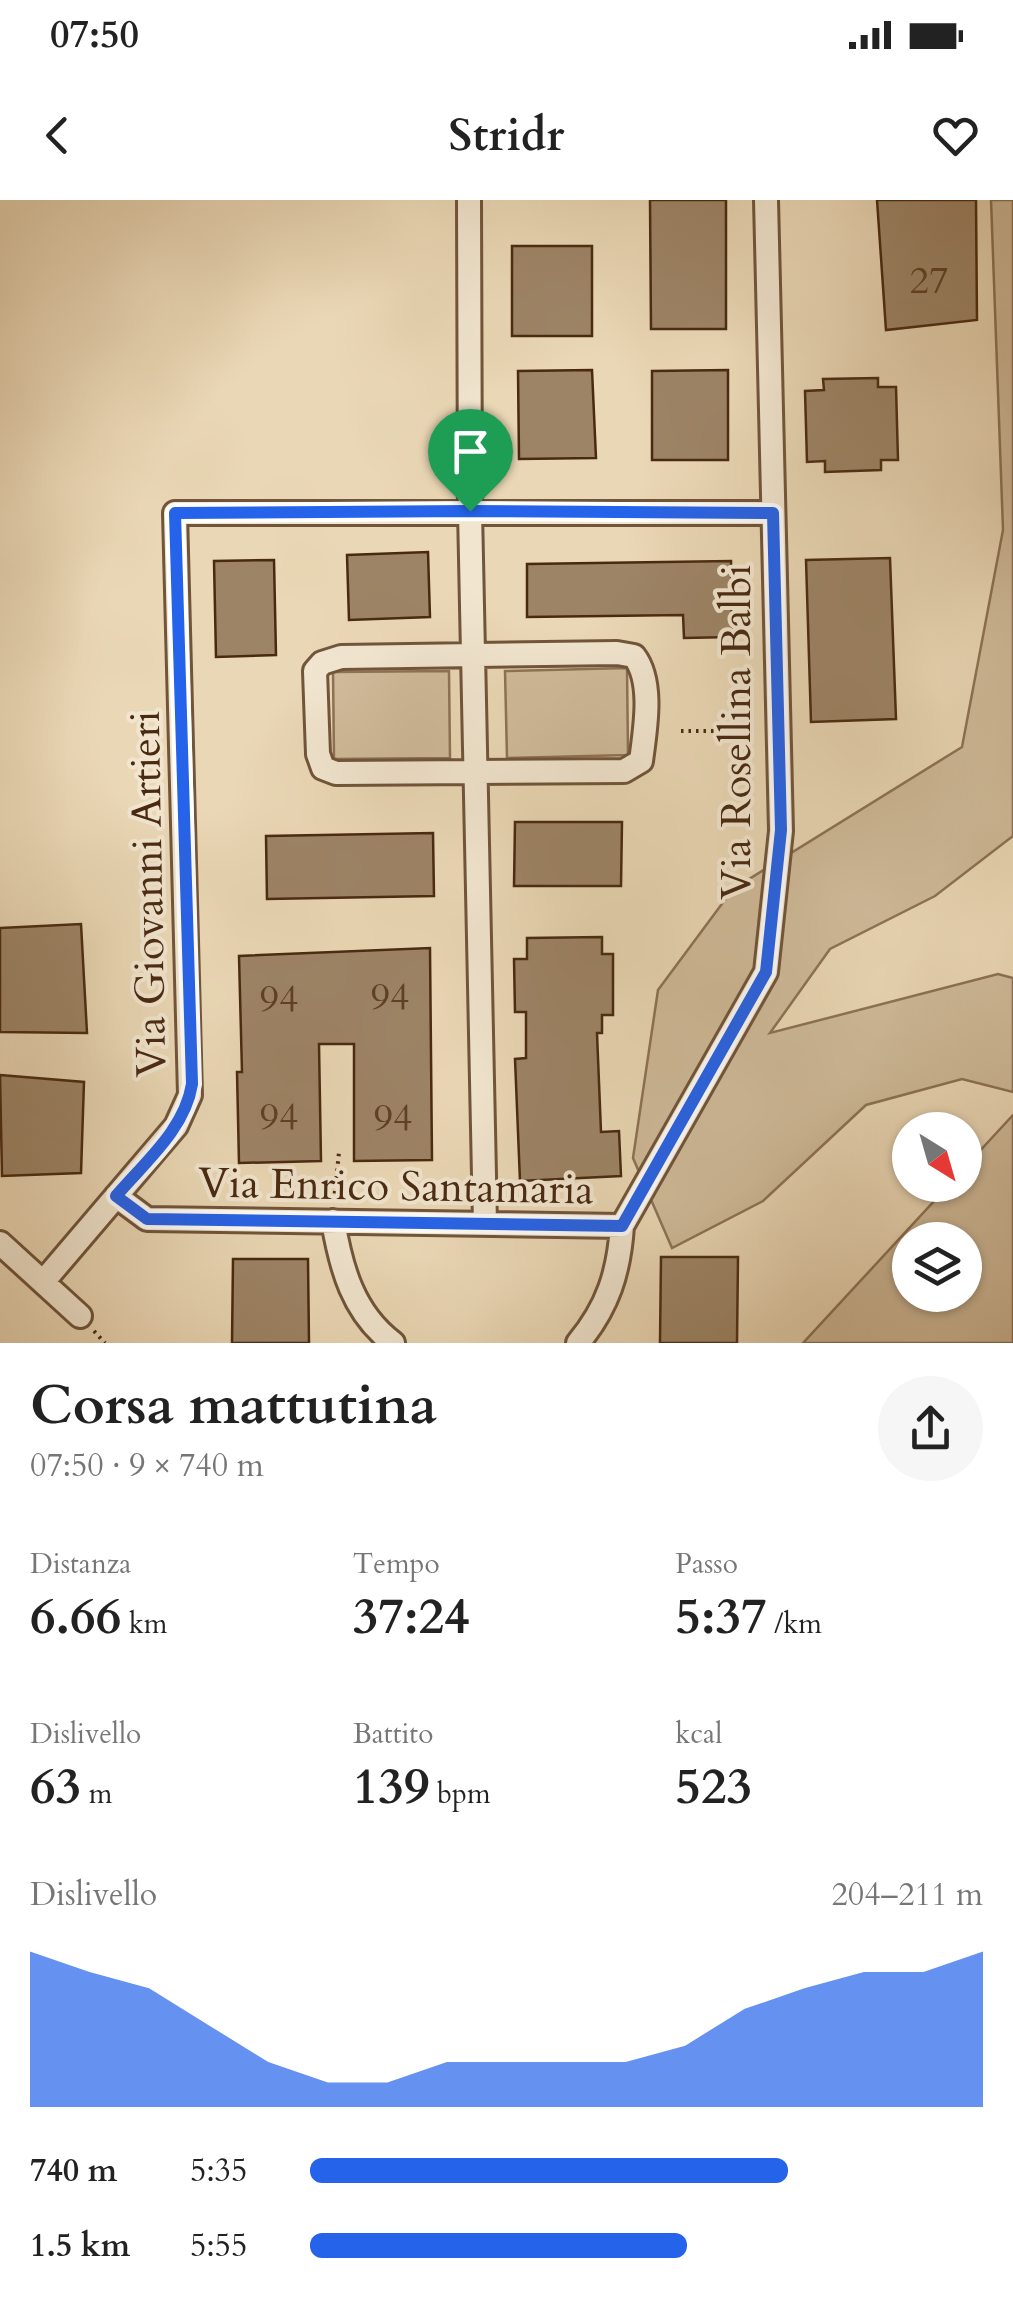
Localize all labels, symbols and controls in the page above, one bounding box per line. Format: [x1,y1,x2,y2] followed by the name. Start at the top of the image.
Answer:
[50,9,139,61] text: 07:50
[449,105,564,166] text: Stridr
[30,108,85,163] icon: back
[928,108,983,163] icon: heart
[910,255,948,307] house number: 27
[428,409,513,512] pin
[443,424,498,479] icon: arrive
[708,564,765,900] street label: Via Rosellina Balbi
[117,710,180,1078] street label: Via Giovanni Artieri
[371,971,409,1023] house number: 94
[260,973,298,1025] house number: 94
[260,1091,298,1143] house number: 94
[374,1092,412,1144] house number: 94
[892,1112,982,1202] north arrow
[892,1112,982,1312] map controls
[198,1155,594,1218] street label: Via Enrico Santamaria
[892,1222,982,1312] button: layers
[30,1369,437,1443] text: Corsa mattutina
[878,1376,983,1481] button: share
[30,1444,264,1488] text: 07:50 · 9 × 740 m
[30,1545,131,1583] text: Distanza
[353,1545,440,1583] text: Tempo
[675,1545,738,1583] text: Passo
[30,1583,121,1651] text: 6.66
[353,1583,470,1651] text: 37:24
[675,1583,767,1651] text: 5:37
[121,1605,168,1643] text: km
[767,1605,822,1643] text: /km
[30,1715,141,1753] text: Dislivello
[353,1715,433,1753] text: Battito
[675,1715,722,1753] text: kcal
[30,1753,81,1821] text: 63
[353,1753,430,1821] text: 139
[675,1753,752,1821] text: 523
[81,1775,112,1813] text: m
[430,1775,491,1813] text: bpm
[30,1873,157,1917] text: Dislivello
[831,1873,983,1917] text: 204–211 m
[30,2149,117,2193] text: 740 m
[190,2149,247,2193] text: 5:35
[30,2224,130,2268] text: 1.5 km
[190,2224,247,2268] text: 5:55

